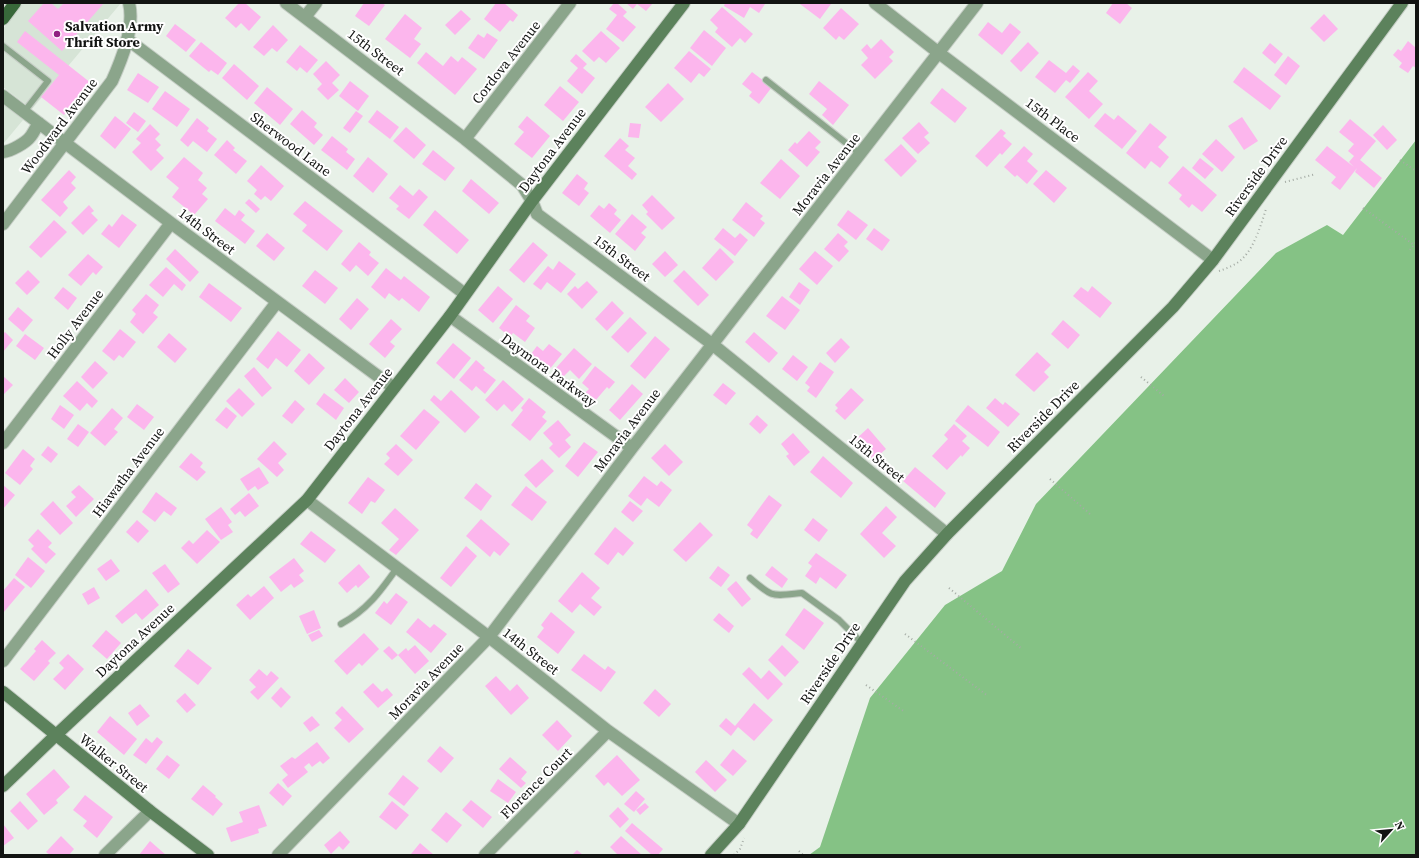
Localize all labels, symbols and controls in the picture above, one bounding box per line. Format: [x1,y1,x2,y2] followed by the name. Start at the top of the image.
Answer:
[65,16,164,52] place label: Salvation Army Thrift Store
[467,16,545,108] street label: Cordova Avenue
[343,24,409,80] street label: 15th Street
[52,29,62,39] marker: Salvation Army Thrift Store
[16,74,102,178] street label: Woodward Avenue
[1022,93,1084,147] street label: 15th Place
[514,104,590,196] street label: Daytona Avenue
[246,107,336,181] street label: Sherwood Lane
[787,128,865,220] street label: Moravia Avenue
[1220,132,1292,220] street label: Riverside Drive
[174,203,240,259] street label: 14th Street
[589,230,655,286] street label: 15th Street
[42,285,108,363] street label: Holly Avenue
[497,328,602,412] street label: Daymora Parkway
[319,363,397,455] street label: Daytona Avenue
[1002,375,1084,457] street label: Riverside Drive
[589,384,665,476] street label: Moravia Avenue
[87,422,169,522] street label: Hiawatha Avenue
[845,429,909,487] street label: 15th Street
[91,598,179,682] street label: Daytona Avenue
[795,618,865,708] street label: Riverside Drive
[499,623,564,680] street label: 14th Street
[384,638,468,724] street label: Moravia Avenue
[75,729,153,797] street label: Walker Street
[496,742,577,823] street label: Florence Court
[1371,810,1411,850] north arrow
[1391,819,1408,833] text: N

